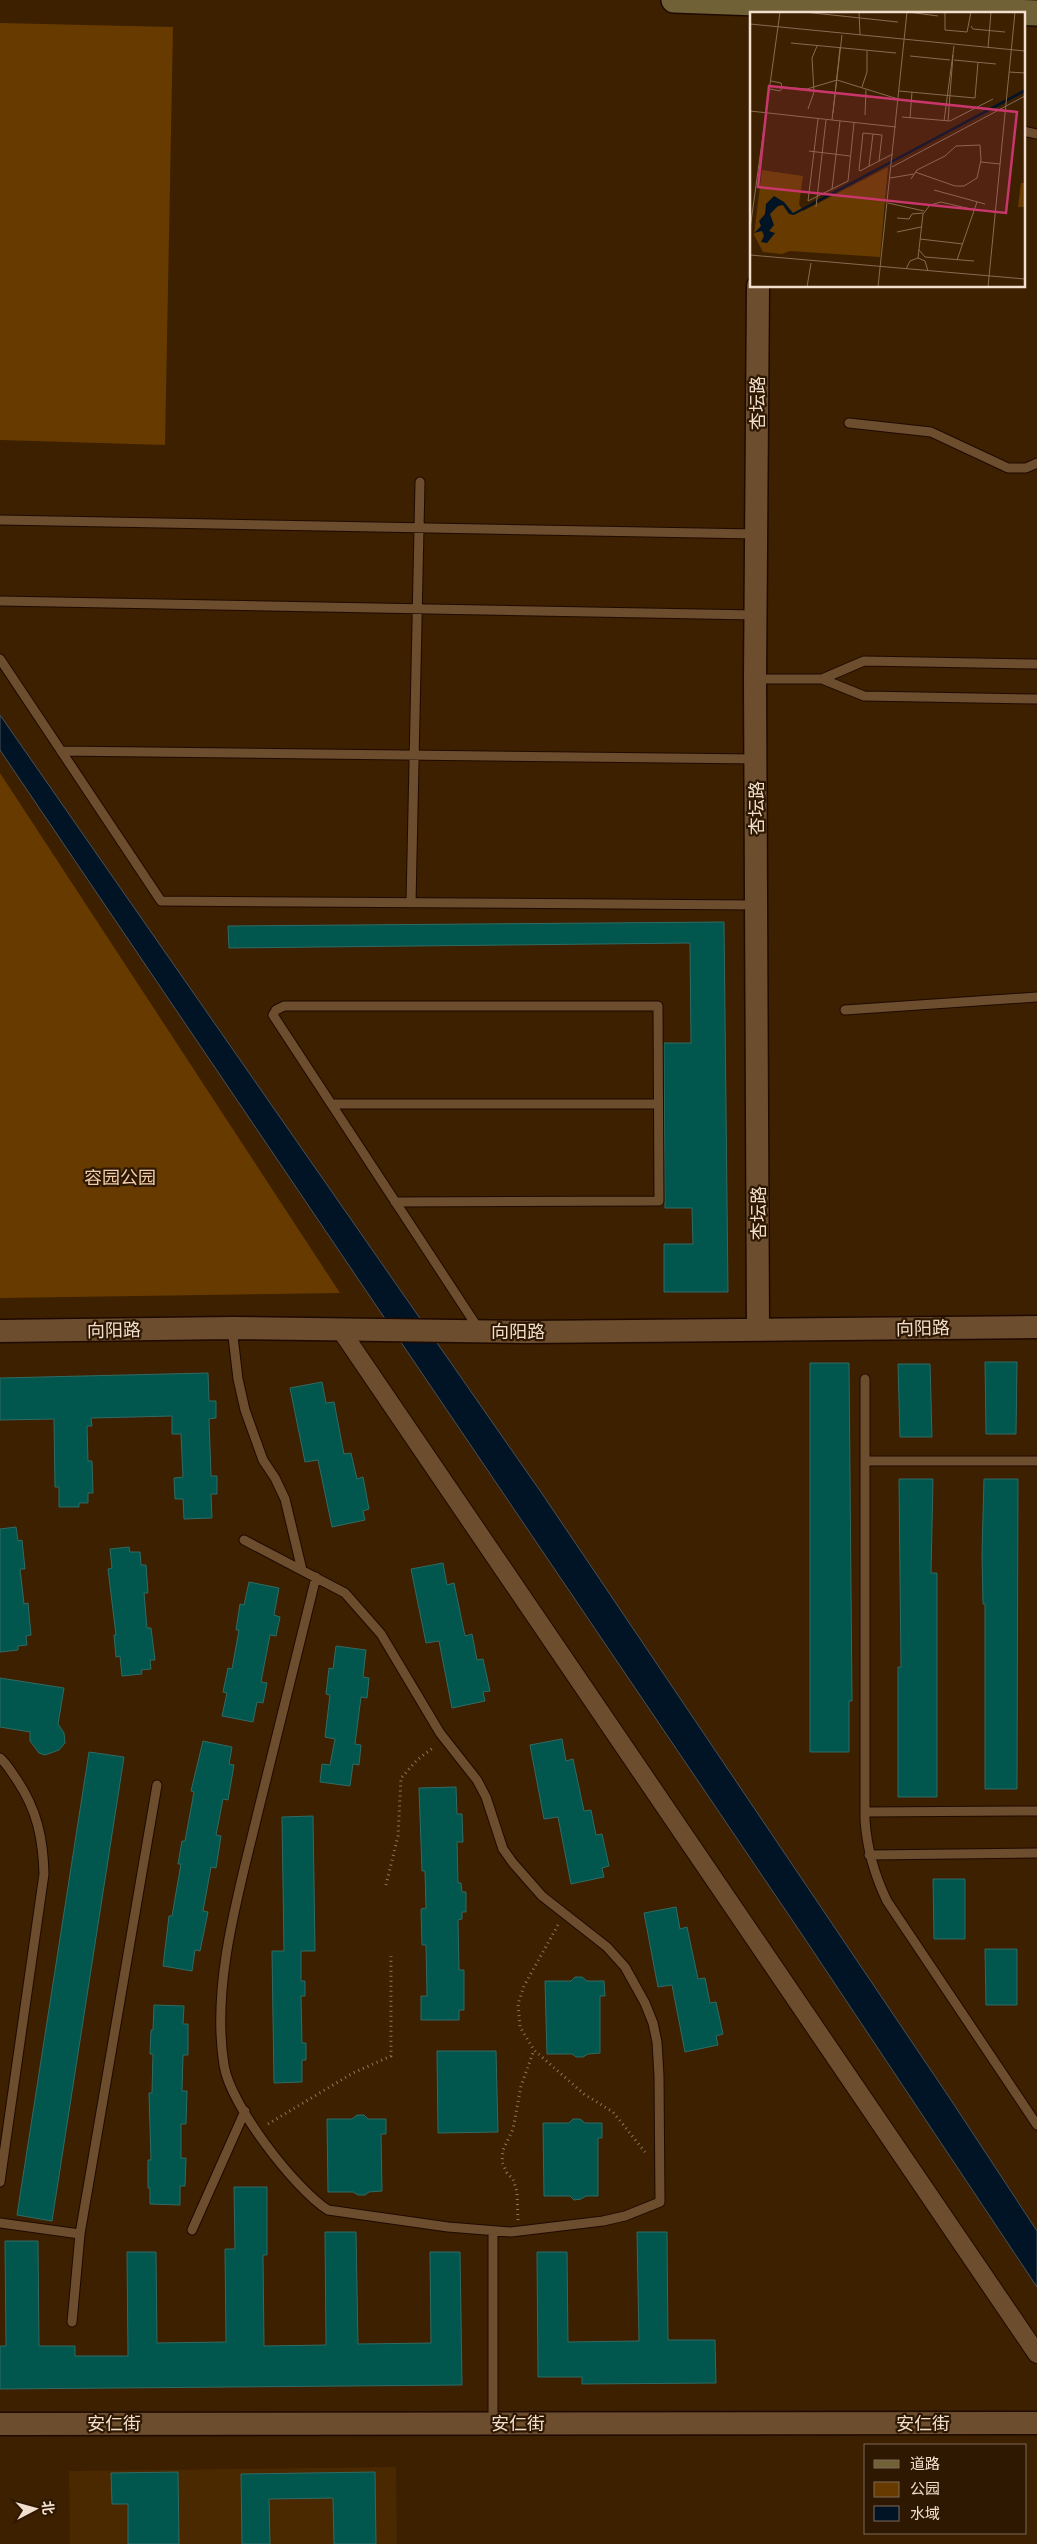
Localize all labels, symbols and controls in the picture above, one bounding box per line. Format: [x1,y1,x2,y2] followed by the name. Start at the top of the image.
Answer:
[750,12,1024,288] inset map
[747,376,768,430] street label: 杏坛路
[746,781,767,835] street label: 杏坛路
[84,1167,156,1188] park label: 容园公园
[748,1186,769,1240] street label: 杏坛路
[896,1317,950,1339] street label: 向阳路
[87,1319,141,1341] street label: 向阳路
[491,1321,545,1342] street label: 向阳路
[87,2413,141,2434] street label: 安仁街
[491,2413,545,2434] street label: 安仁街
[896,2413,950,2434] street label: 安仁街
[864,2444,1027,2534] legend
[910,2455,940,2473] text: 道路
[910,2480,940,2498] text: 公园
[10,2484,60,2534] north arrow
[39,2500,57,2515] text: 北
[910,2505,940,2523] text: 水域

